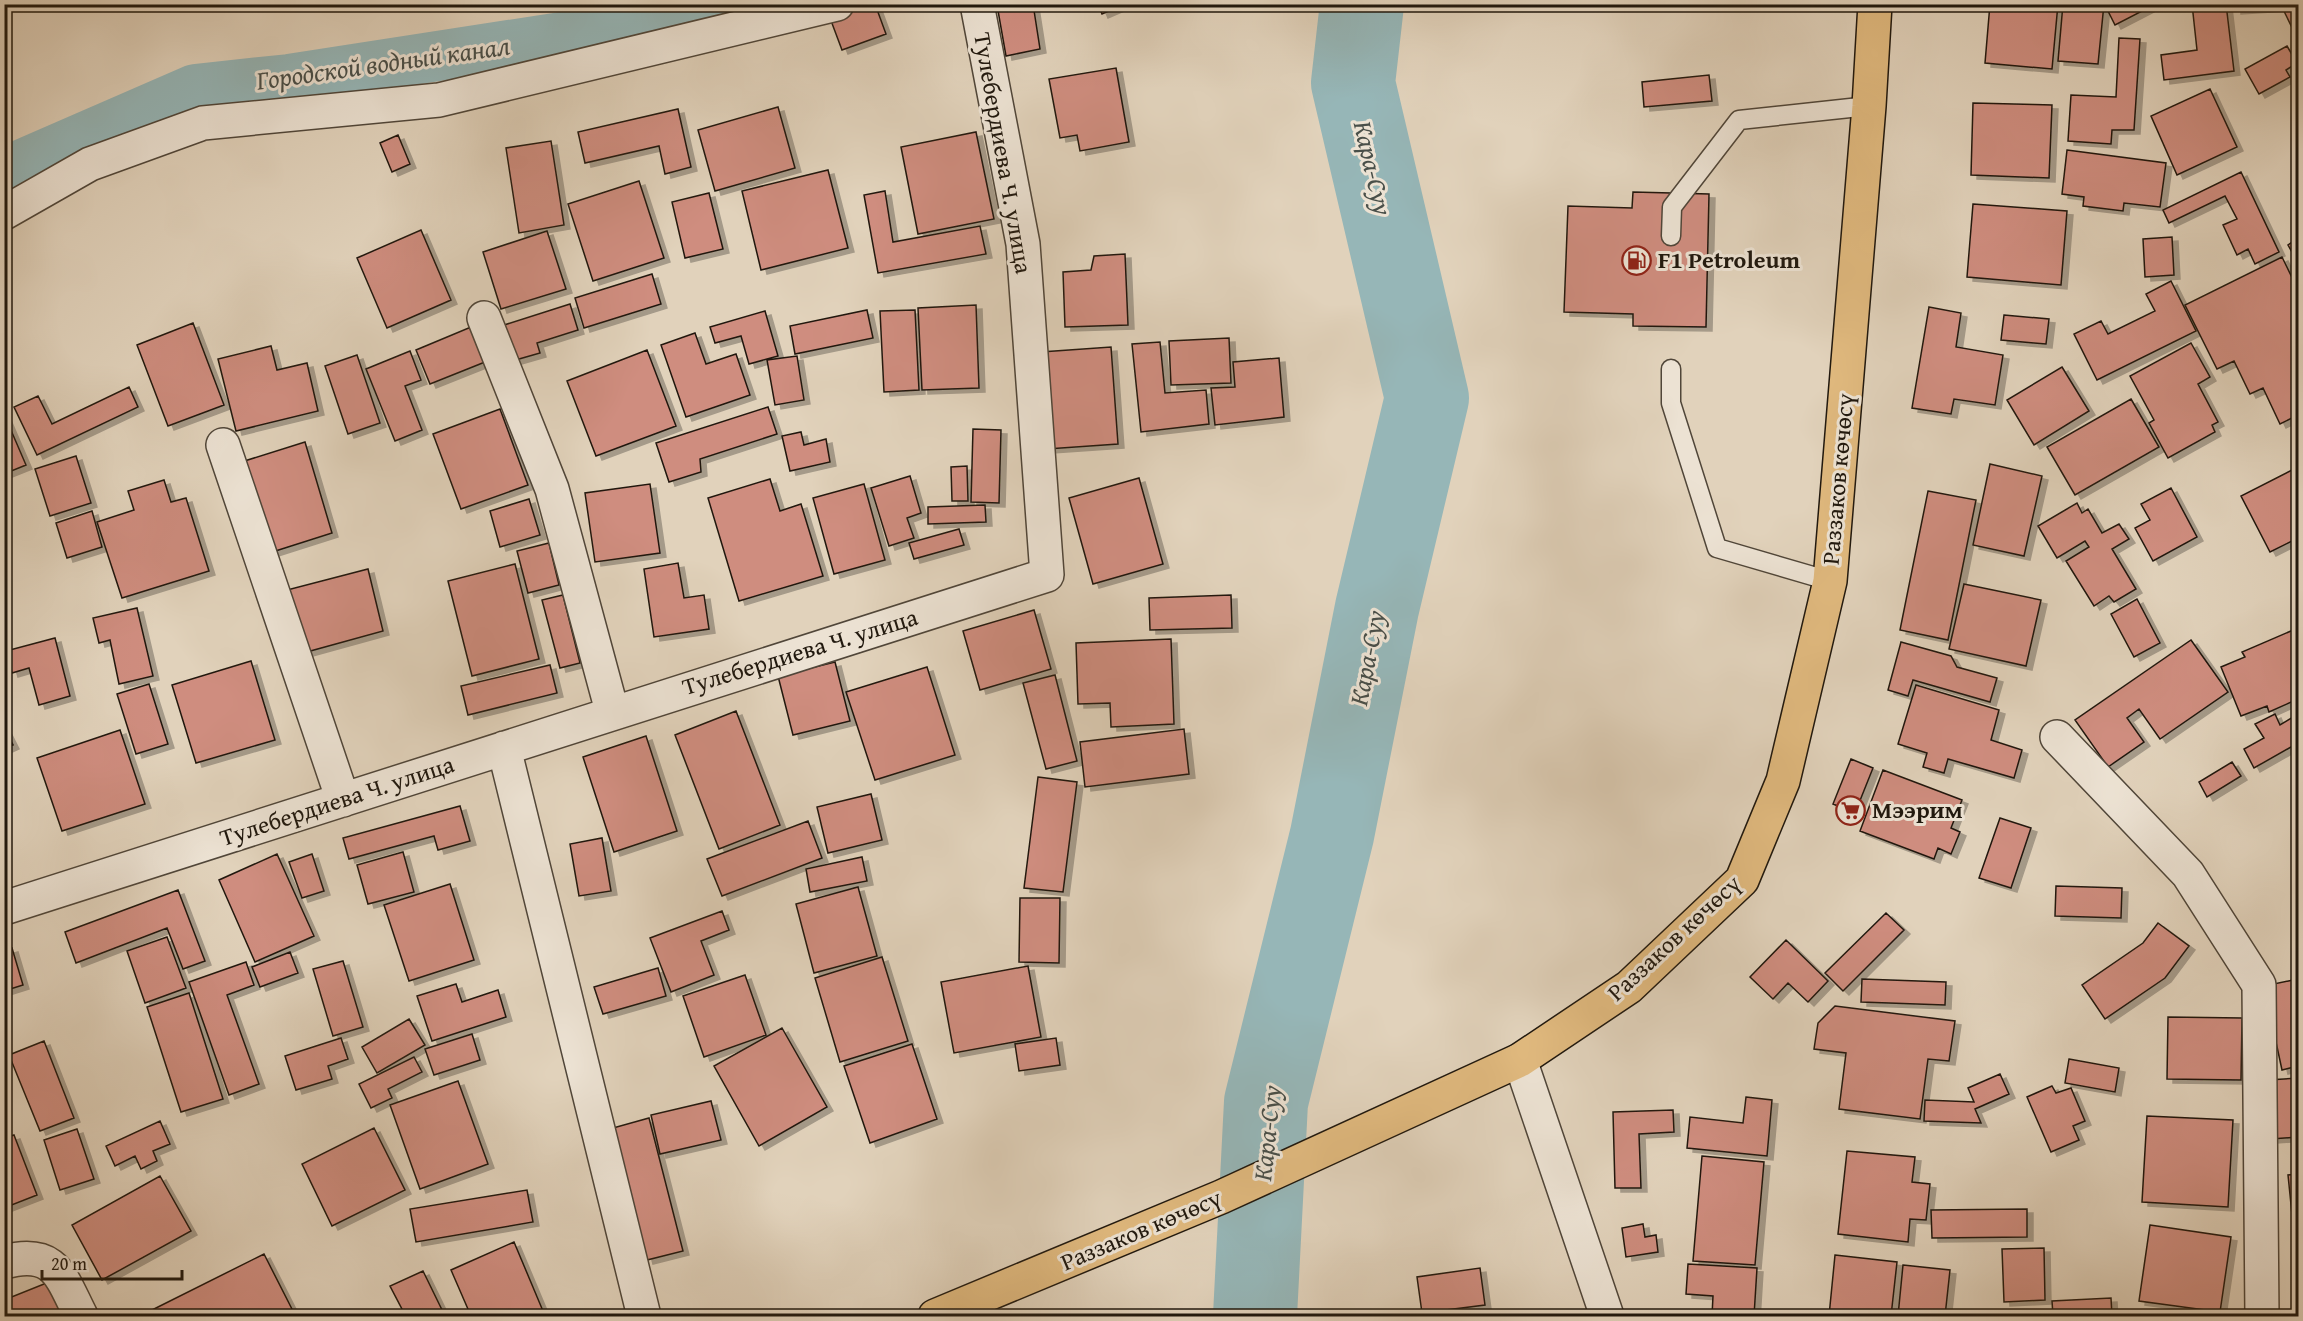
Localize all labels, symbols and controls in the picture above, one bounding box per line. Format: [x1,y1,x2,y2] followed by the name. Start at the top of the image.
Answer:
[253,25,513,100] water label: Городской водный канал
[965,30,1042,277] street label: Тулебердиева Ч. улица
[1344,117,1403,219] water label: Кара-Суу
[1658,242,1800,277] place label: F1 Petroleum
[1621,244,1653,276] fuel station icon: F1 Petroleum
[1813,392,1862,566] street label: Раззаков көчөсү
[678,599,922,704] street label: Тулебердиева Ч. улица
[1338,607,1395,709] water label: Кара-Суу
[215,746,459,855] street label: Тулебердиева Ч. улица
[1872,792,1963,827] place label: Мээрим
[1835,794,1867,826] supermarket icon: Мээрим
[1599,866,1749,1009] street label: Раззаков көчөсү
[1242,1083,1291,1183] water label: Кара-Суу
[1055,1180,1227,1279] street label: Раззаков көчөсү
[42,1243,182,1281] scale bar
[51,1250,87,1277] text: 20 m

